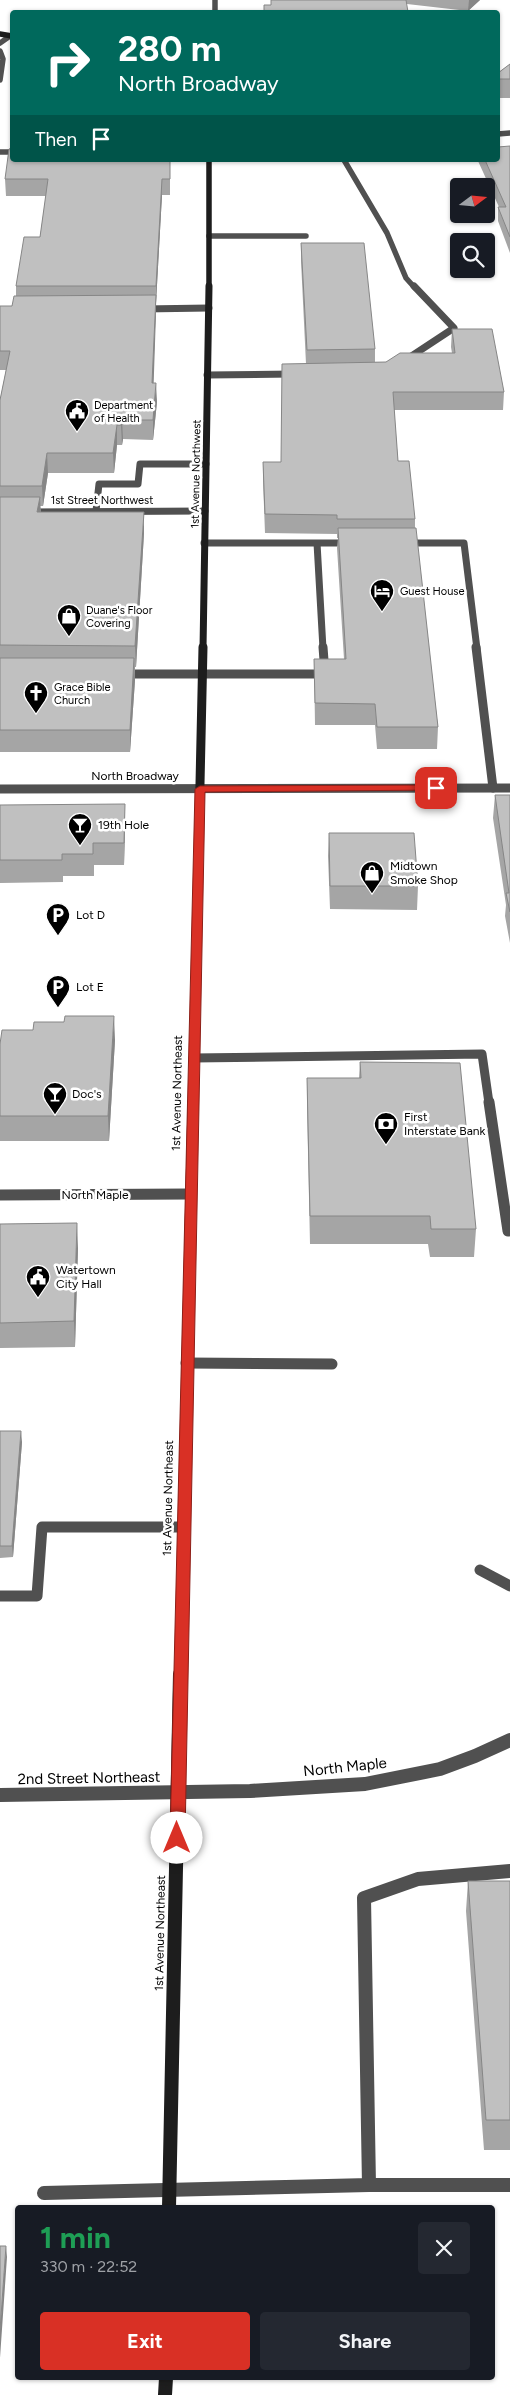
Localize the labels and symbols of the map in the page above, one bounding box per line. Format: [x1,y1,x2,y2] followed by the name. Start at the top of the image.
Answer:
[450,178,495,222] north arrow
[64,398,90,432] public building icon: Department of Health
[94,399,153,425] place label: Department of Health
[189,419,203,529] street label: 1st Avenue Northwest
[51,494,153,507] street label: 1st Street Northwest
[369,578,395,612] hotel icon: Guest House
[400,585,464,598] place label: Guest House
[56,603,82,637] shop icon: Duane's Floor Covering
[86,604,153,630] place label: Duane's Floor Covering
[23,680,49,714] church icon: Grace Bible Church
[54,681,111,707] place label: Grace Bible Church
[415,767,457,809] pin
[91,769,179,783] street label: North Broadway
[67,812,93,846] bar icon: 19th Hole
[98,818,150,832] place label: 19th Hole
[390,859,458,887] place label: Midtown Smoke Shop
[359,860,385,894] shop icon: Midtown Smoke Shop
[45,902,71,936] parking icon: Lot D
[76,908,105,922] place label: Lot D
[45,974,71,1008] parking icon: Lot E
[76,980,104,994] place label: Lot E
[169,1034,185,1151] street label: 1st Avenue Northeast
[42,1081,68,1115] bar icon: Doc's
[72,1087,102,1101] place label: Doc's
[404,1110,485,1138] place label: First Interstate Bank
[373,1111,399,1145] bank icon: First Interstate Bank
[61,1188,129,1202] street label: North Maple
[56,1263,116,1291] place label: Watertown City Hall
[25,1264,51,1298] public building icon: Watertown City Hall
[160,1439,176,1556] street label: 1st Avenue Northeast
[302,1754,388,1780] street label: North Maple
[17,1768,161,1788] street label: 2nd Street Northeast
[150,1811,202,1863] position arrow
[152,1874,168,1991] street label: 1st Avenue Northeast

